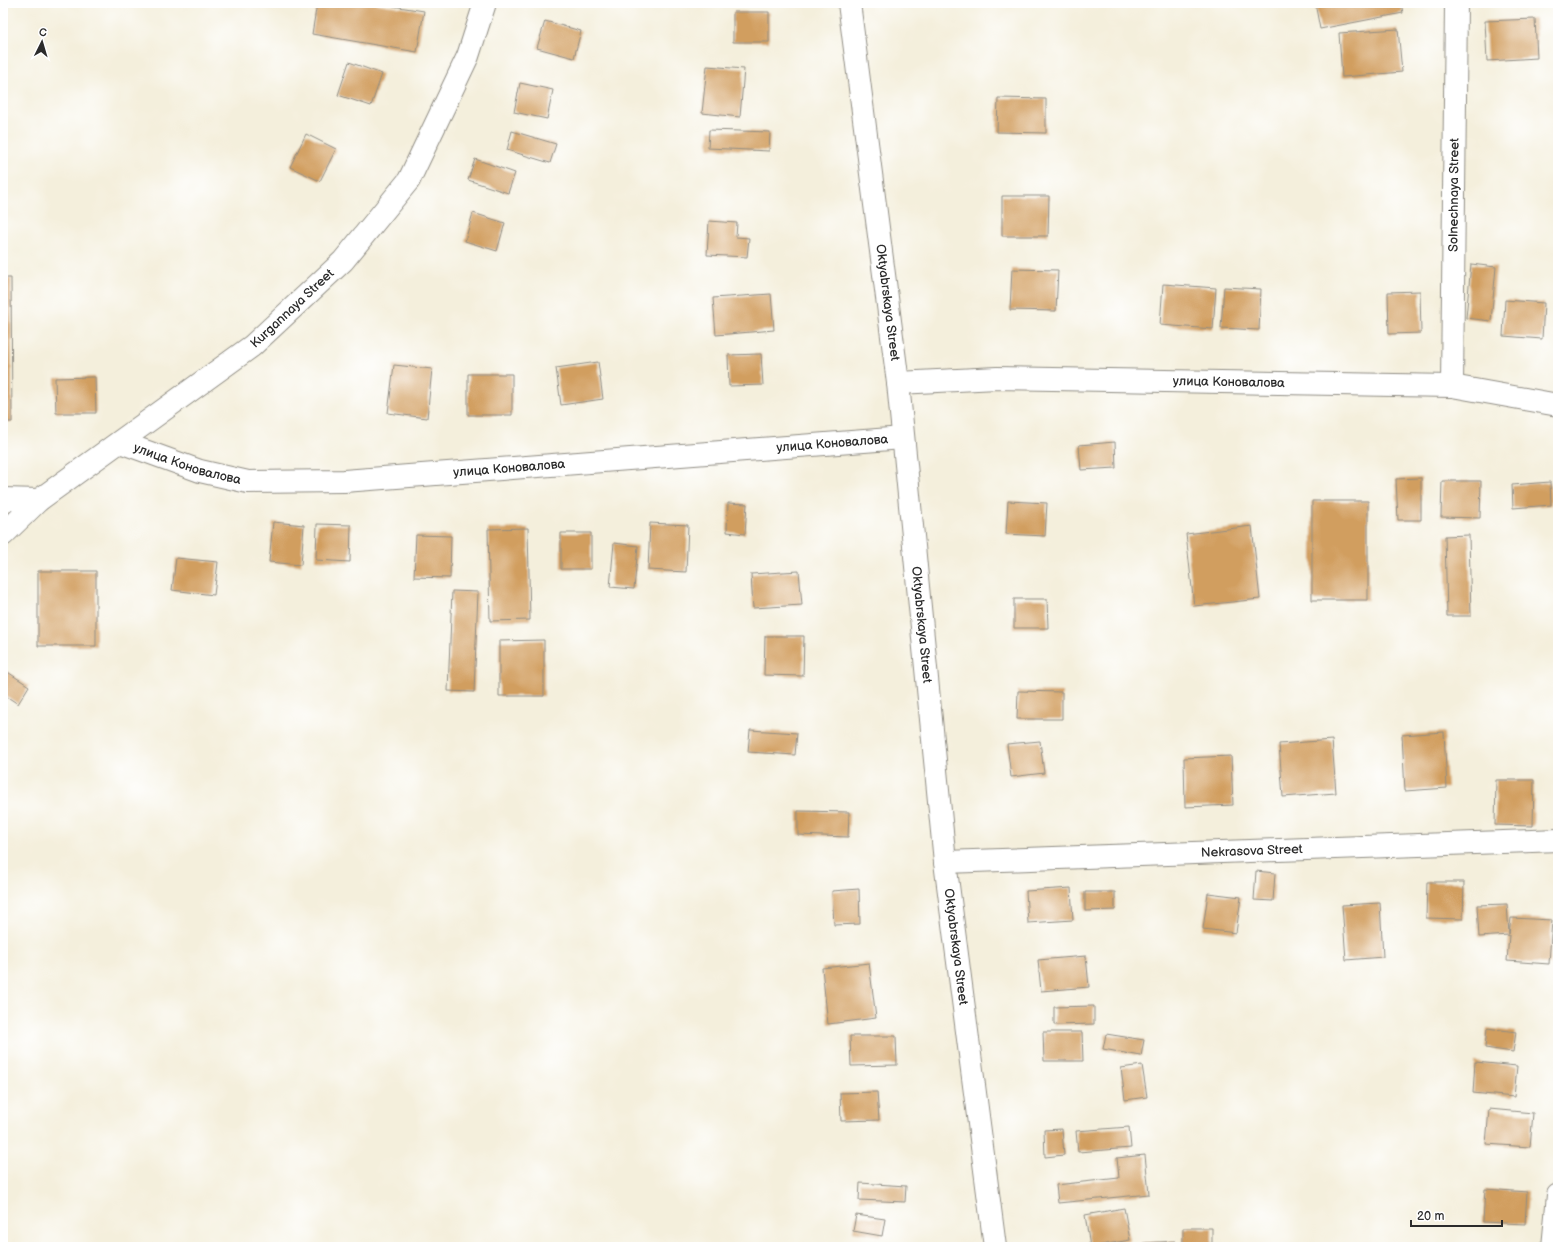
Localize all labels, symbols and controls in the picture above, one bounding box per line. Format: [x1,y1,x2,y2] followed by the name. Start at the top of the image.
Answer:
[22,22,62,62] north arrow
[38,26,48,39] text: С
[1445,138,1463,252] street label: Solnechnaya Street
[872,243,903,362] street label: Oktyabrskaya Street
[247,266,337,351] street label: Kurgannaya Street
[1173,373,1285,391] street label: улица Коновалова
[776,431,889,456] street label: улица Коновалова
[131,440,243,488] street label: улица Коновалова
[453,456,566,481] street label: улица Коновалова
[908,565,935,684] street label: Oktyabrskaya Street
[1201,841,1303,861] street label: Nekrasova Street
[941,888,972,1006] street label: Oktyabrskaya Street
[1411,1202,1502,1228] scale bar
[1417,1209,1444,1224] text: 20 m

